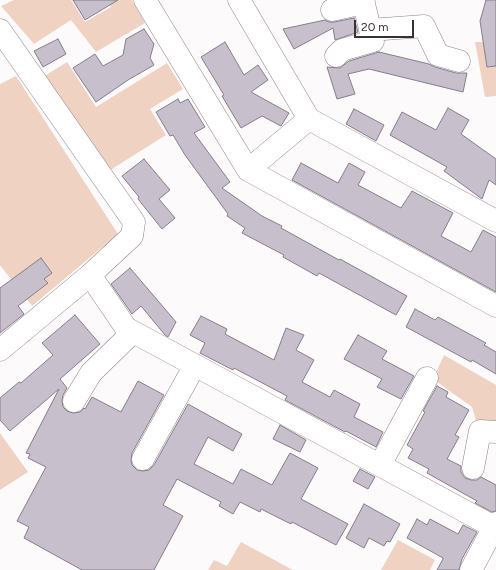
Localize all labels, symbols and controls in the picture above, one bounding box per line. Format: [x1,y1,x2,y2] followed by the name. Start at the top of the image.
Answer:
[356,12,416,38] scale bar
[361,20,389,34] text: 20 m

